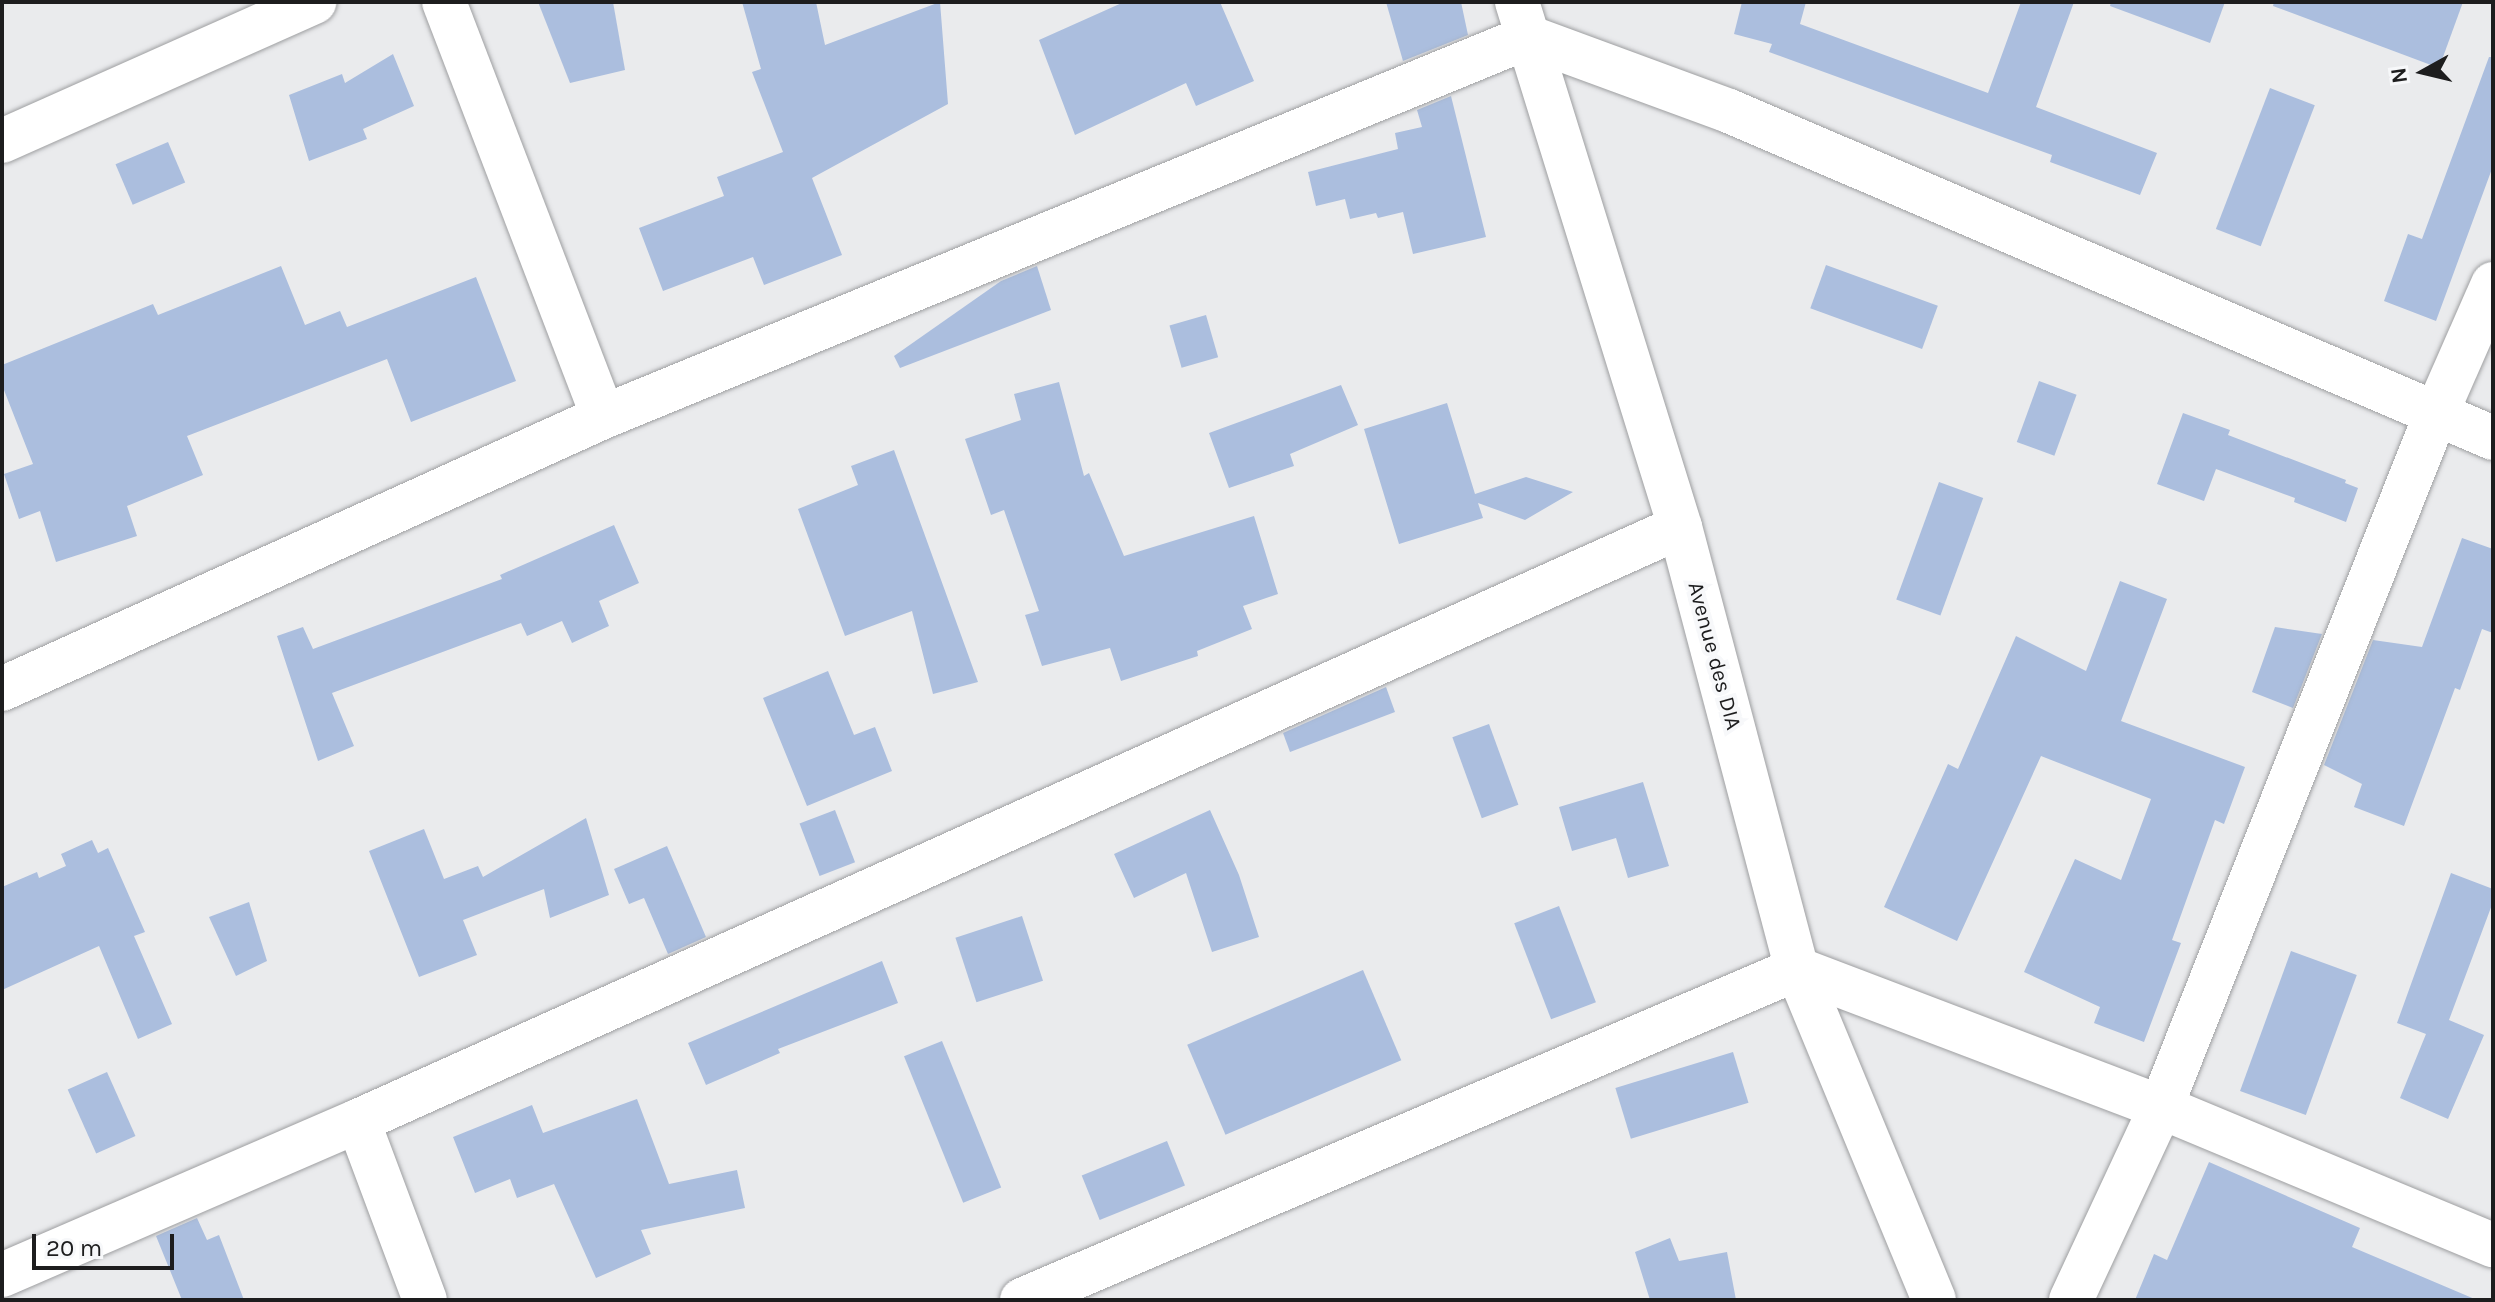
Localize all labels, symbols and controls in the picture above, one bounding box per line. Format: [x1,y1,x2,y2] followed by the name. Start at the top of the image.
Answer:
[2383,32,2463,112] north arrow
[2385,66,2413,85] text: N
[1682,579,1746,733] street label: Avenue des DIA
[36,1218,178,1268] scale bar
[46,1234,102,1262] text: 20 m

